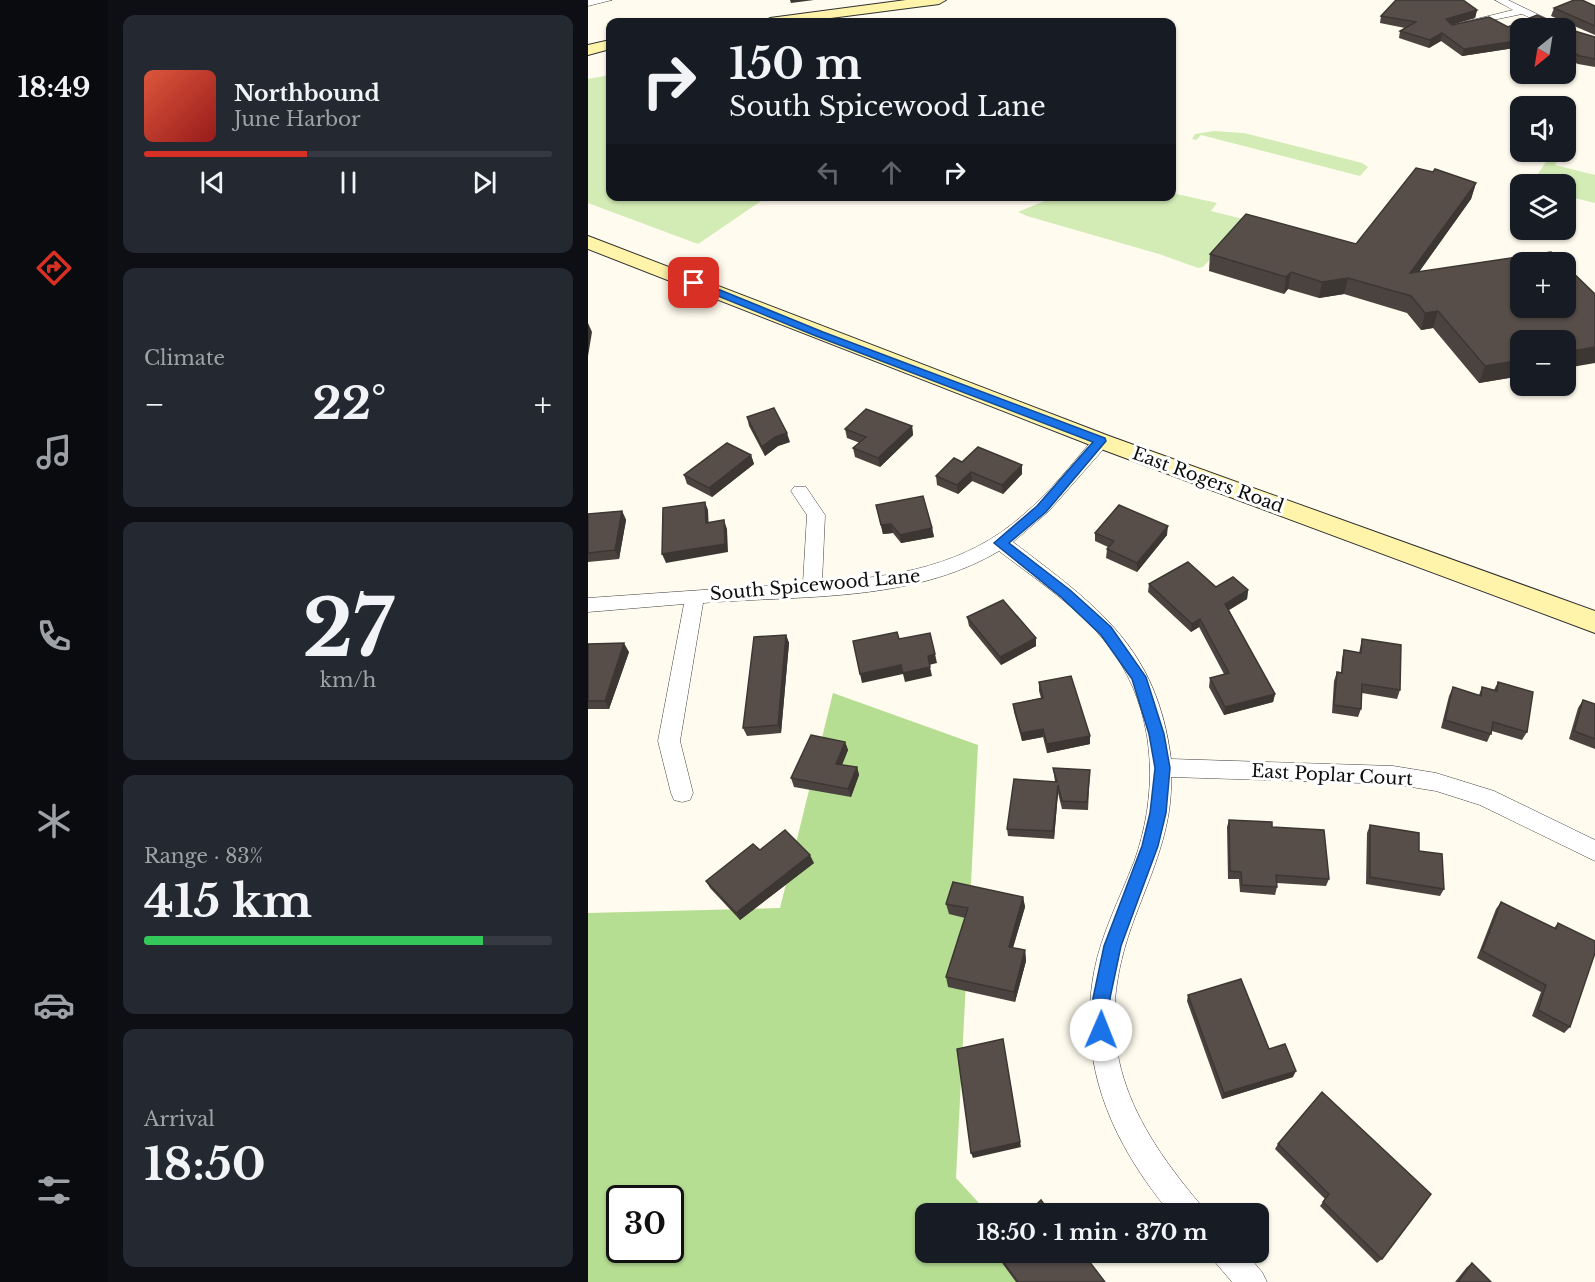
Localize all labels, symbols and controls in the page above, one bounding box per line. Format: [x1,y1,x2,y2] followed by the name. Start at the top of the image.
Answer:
[1510,18,1576,84] north arrow
[1510,18,1576,396] map controls
[729,38,862,90] text: 150 m
[630,42,708,120] icon: right
[18,71,90,104] text: 18:49
[234,80,380,107] text: Northbound
[729,90,1046,123] text: South Spicewood Lane
[1510,96,1576,162] button: sound
[234,107,361,131] text: June Harbor
[812,156,845,189] icon: left
[875,156,908,189] icon: ahead
[938,156,971,189] icon: right
[196,166,229,199] icon: previous
[332,166,365,199] icon: pause
[468,166,501,199] icon: next
[1510,174,1576,240] button: layers
[33,247,75,289] icon: directions
[1510,252,1576,318] button: +
[668,257,719,308] pin
[677,266,710,299] icon: arrive
[1510,330,1576,396] button: −
[144,346,225,370] text: Climate
[313,375,386,431] text: 22°
[144,384,165,425] text: −
[534,384,552,425] text: +
[33,431,75,473] icon: music
[1129,442,1287,518] street label: East Rogers Road
[709,565,921,605] street label: South Spicewood Lane
[302,580,394,677] text: 27
[33,615,75,657] icon: phone
[320,668,376,692] text: km/h
[1251,760,1414,790] street label: East Poplar Court
[33,800,75,842] icon: climate
[144,844,263,868] text: Range · 83%
[144,873,312,929] text: 415 km
[33,984,75,1026] icon: car
[1069,998,1133,1062] position arrow
[144,1107,215,1131] text: Arrival
[144,1136,266,1192] text: 18:50
[33,1169,75,1211] icon: filters
[606,1185,684,1263] speed limit sign: 30
[976,1219,1208,1246] text: 18:50 · 1 min · 370 m

